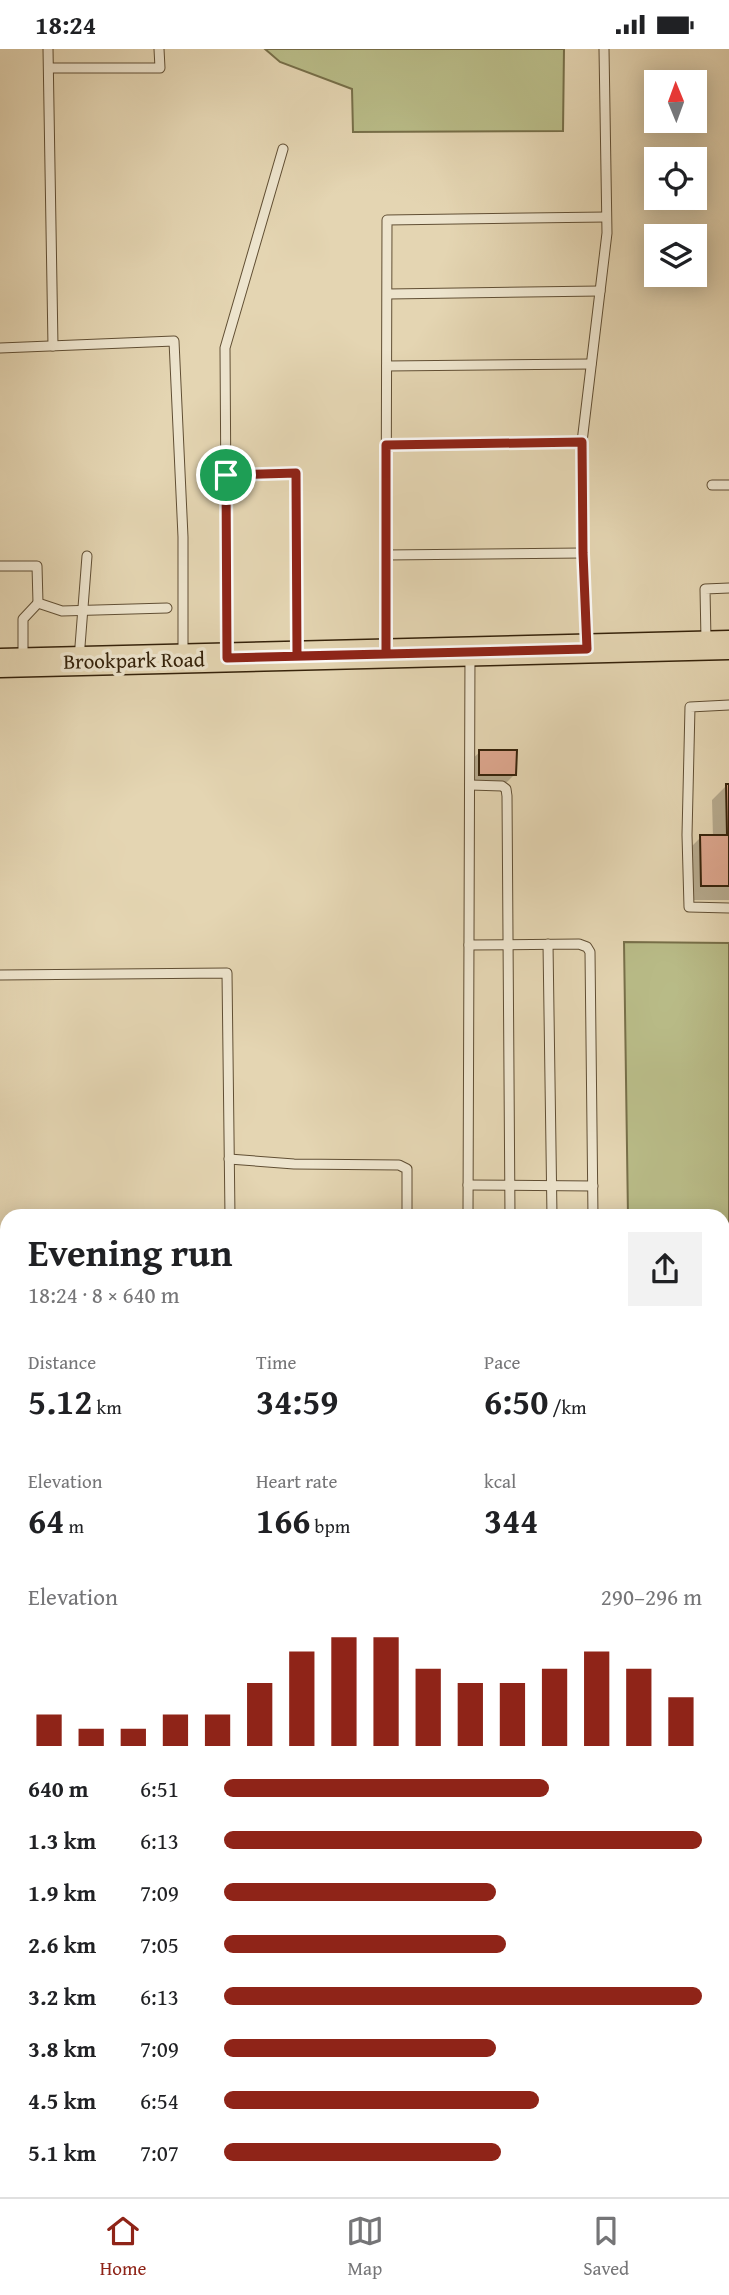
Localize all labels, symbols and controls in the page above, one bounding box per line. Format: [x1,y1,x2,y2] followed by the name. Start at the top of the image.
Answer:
[35,5,96,44] text: 18:24
[644,70,707,133] north arrow
[644,70,707,287] map controls
[644,147,707,210] button: locate
[644,224,707,287] button: layers
[196,445,256,505] pin
[207,456,245,494] icon: arrive
[63,643,206,677] street label: Brookpark Road
[28,1224,232,1280] text: Evening run
[628,1232,702,1306] button: share
[28,1278,180,1311] text: 18:24 · 8 × 640 m
[28,1348,96,1376] text: Distance
[256,1348,296,1376] text: Time
[484,1348,521,1376] text: Pace
[28,1376,92,1427] text: 5.12
[256,1376,338,1427] text: 34:59
[484,1376,548,1427] text: 6:50
[92,1393,122,1421] text: km
[548,1393,587,1421] text: /km
[28,1467,102,1495] text: Elevation
[256,1467,337,1495] text: Heart rate
[484,1467,516,1495] text: kcal
[28,1495,64,1546] text: 64
[256,1495,310,1546] text: 166
[484,1495,538,1546] text: 344
[64,1512,84,1540] text: m
[310,1512,350,1540] text: bpm
[28,1580,118,1613] text: Elevation
[601,1580,702,1613] text: 290–296 m
[28,1772,89,1805] text: 640 m
[140,1772,179,1805] text: 6:51
[28,1824,96,1857] text: 1.3 km
[140,1824,179,1857] text: 6:13
[28,1876,96,1909] text: 1.9 km
[140,1876,179,1909] text: 7:09
[28,1928,96,1961] text: 2.6 km
[140,1928,179,1961] text: 7:05
[28,1980,96,2013] text: 3.2 km
[140,1980,179,2013] text: 6:13
[28,2032,96,2065] text: 3.8 km
[140,2032,179,2065] text: 7:09
[28,2084,96,2117] text: 4.5 km
[140,2084,179,2117] text: 6:54
[28,2136,96,2169] text: 5.1 km
[140,2136,179,2169] text: 7:07
[100,2212,146,2282] tab: Home
[346,2212,384,2282] tab: Map
[583,2212,629,2282] tab: Saved

